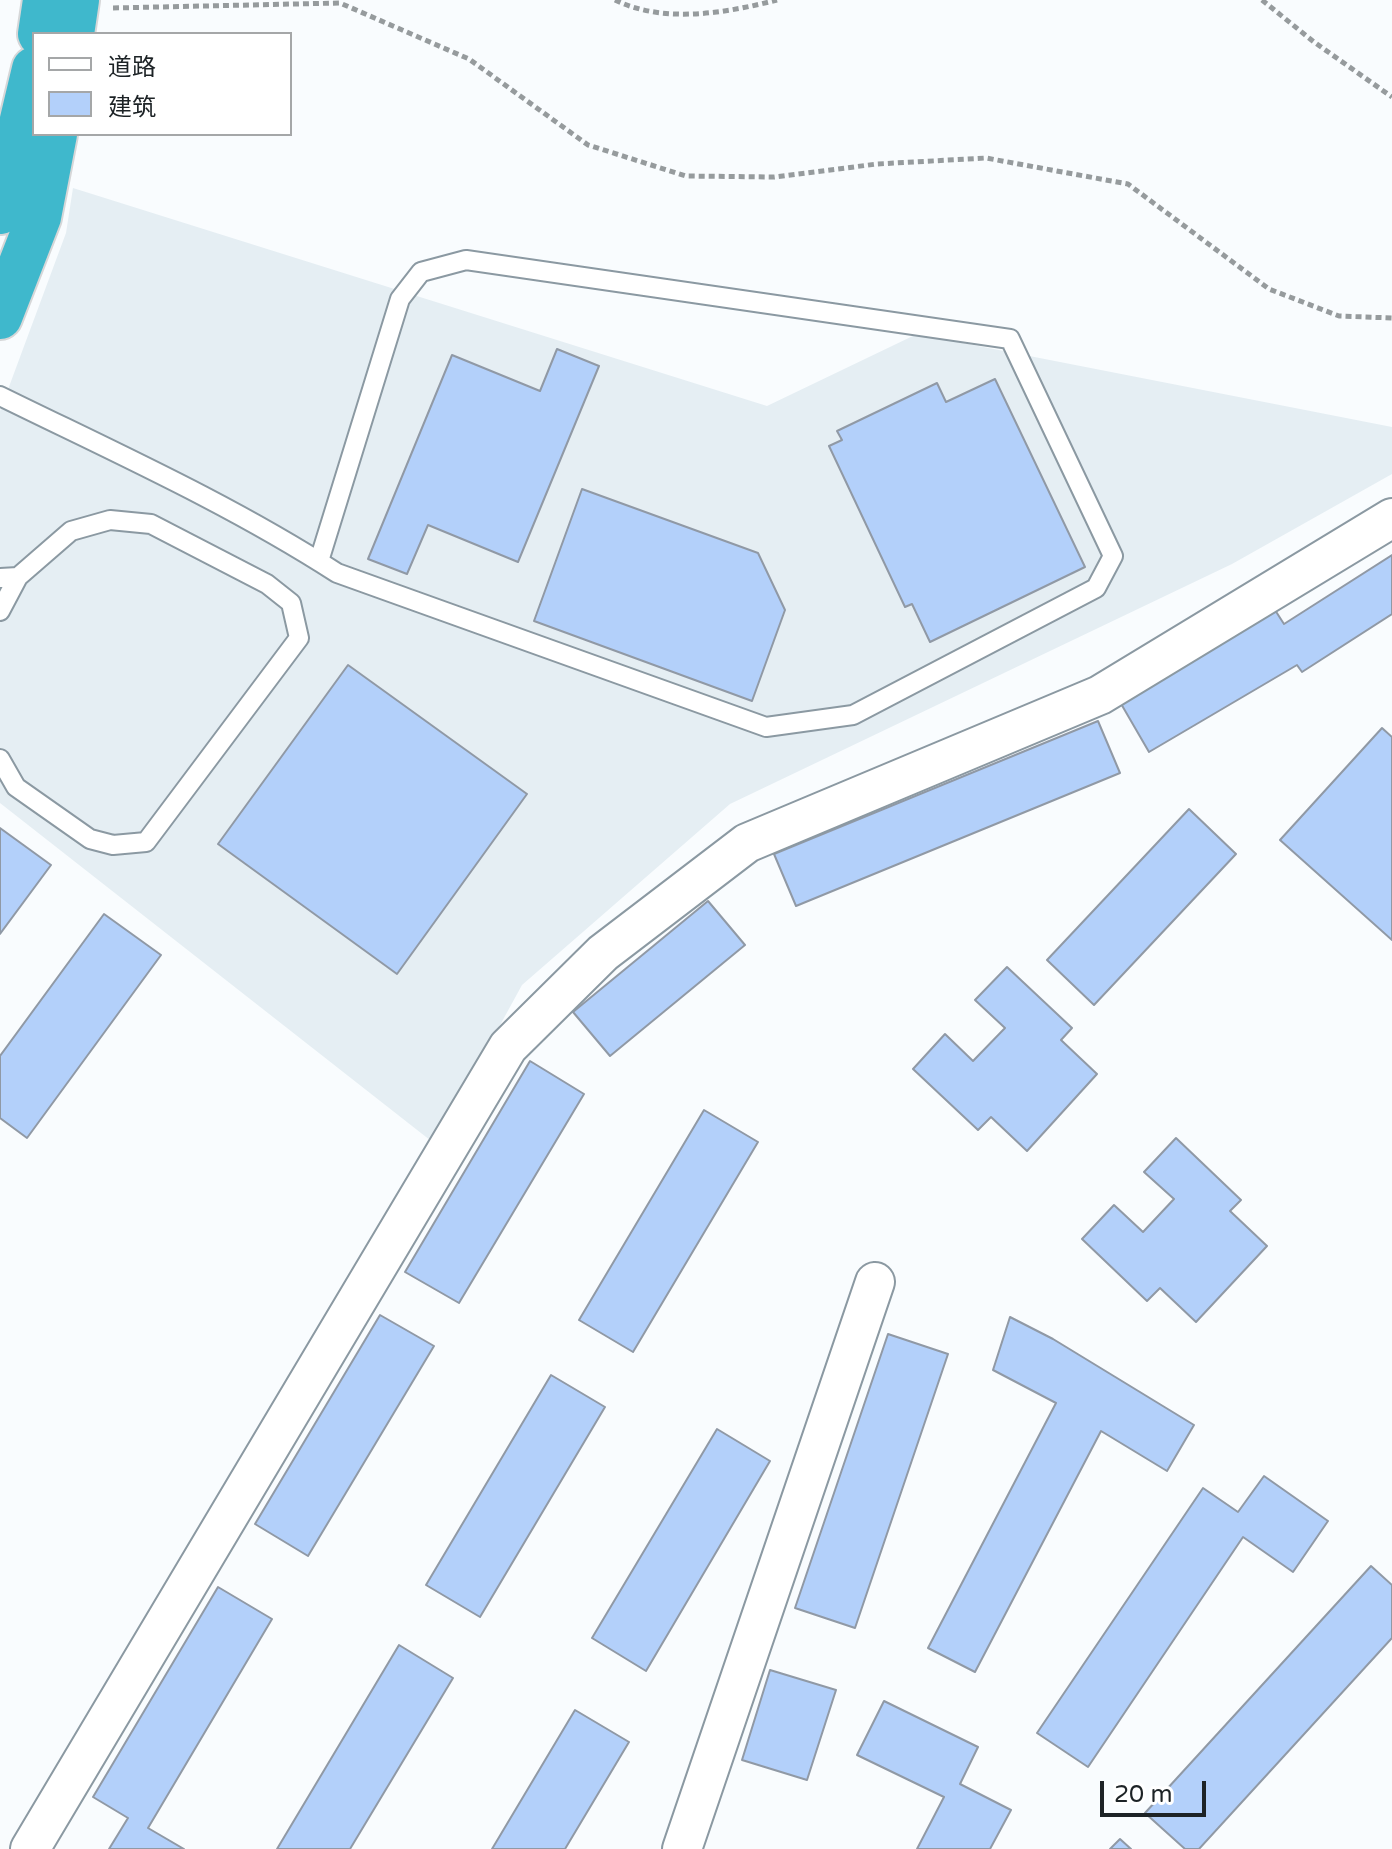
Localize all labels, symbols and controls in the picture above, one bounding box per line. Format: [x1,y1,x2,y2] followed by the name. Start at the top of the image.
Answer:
[32,32,292,136] legend
[108,53,156,82] text: 道路
[108,93,156,122] text: 建筑
[1104,1765,1210,1815] scale bar
[1114,1780,1172,1809] text: 20 m

